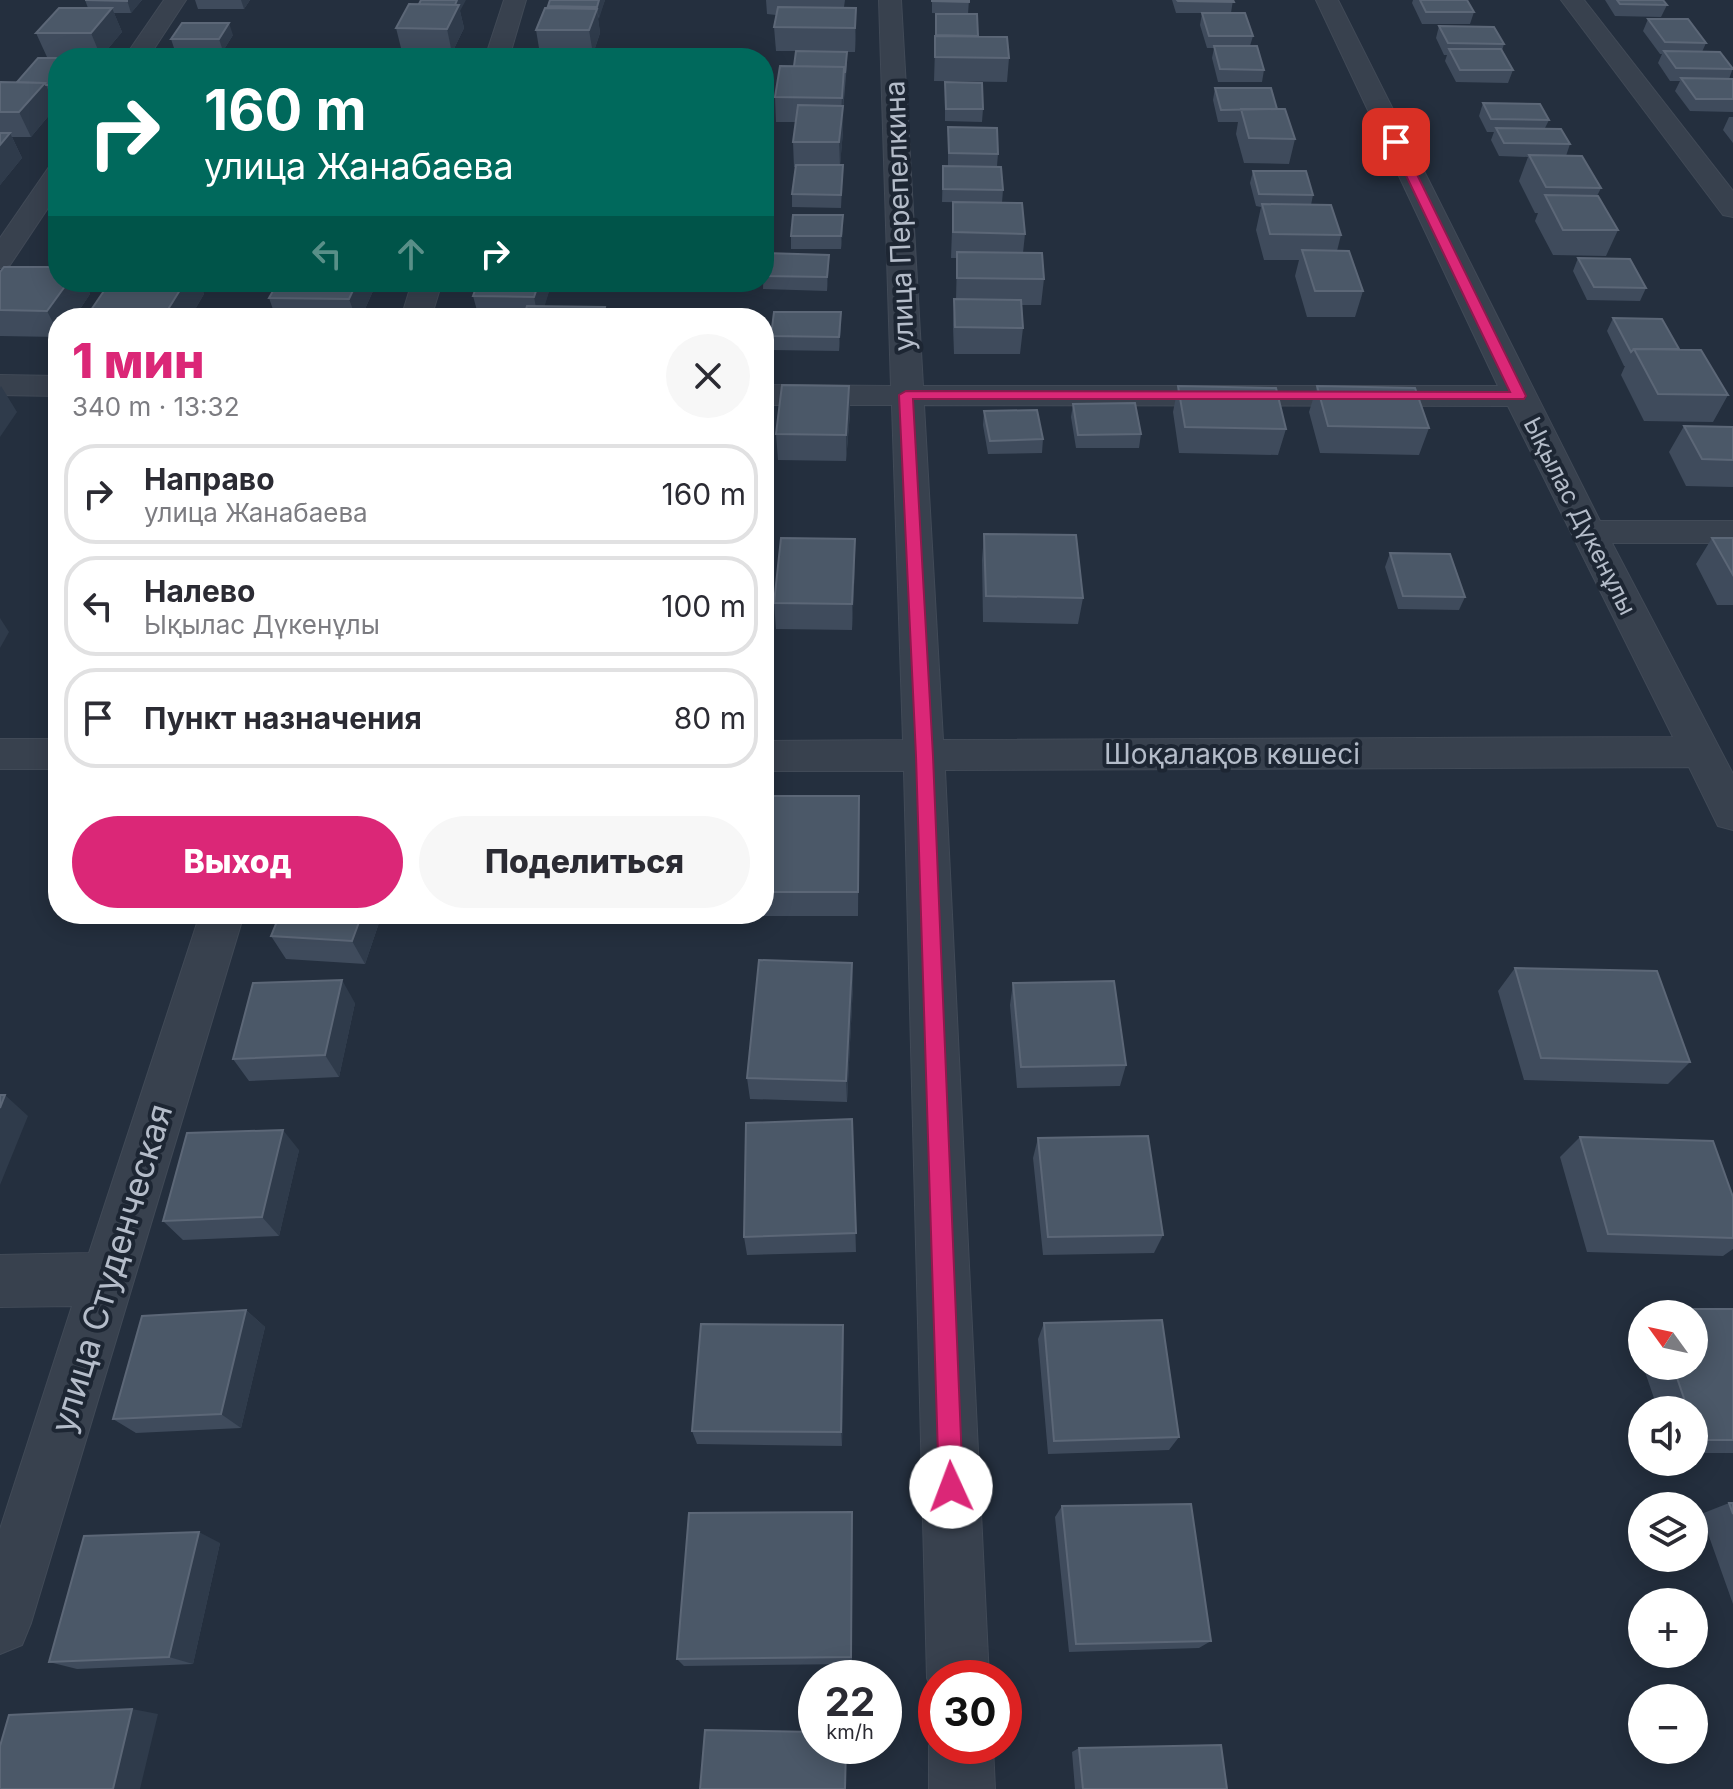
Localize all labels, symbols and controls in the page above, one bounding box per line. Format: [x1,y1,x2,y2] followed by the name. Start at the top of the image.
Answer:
[204,76,367,144] text: 160 m
[72,80,176,184] icon: right
[877,80,921,352] street label: улица Перепелкина
[1362,108,1430,176] pin
[1374,120,1418,164] icon: arrive
[204,144,514,188] text: улица Жанабаева
[305,232,349,276] icon: left
[389,232,433,276] icon: ahead
[473,232,517,276] icon: right
[72,331,204,390] text: 1 мин
[666,334,750,418] button: close
[72,391,240,422] text: 340 m · 13:32
[1518,412,1642,620] street label: Ықылас Дүкенұлы
[144,461,275,497] text: Направо
[76,472,120,516] icon: right
[662,476,746,512] text: 160 m
[144,497,368,528] text: улица Жанабаева
[144,573,256,609] text: Налево
[76,584,120,628] icon: left
[661,588,746,624] text: 100 m
[144,609,380,640] text: Ықылас Дүкенұлы
[76,696,120,740] icon: arrive
[144,700,422,736] text: Пункт назначения
[674,700,746,736] text: 80 m
[1104,737,1360,771] street label: Шоқалақов көшесі
[72,816,403,908] button: Выход
[419,816,750,908] button: Поделиться
[41,1099,181,1437] street label: улица Студенческая
[1628,1300,1708,1380] north arrow
[1628,1300,1708,1764] map controls
[1628,1396,1708,1476] button: sound
[909,1445,993,1529] position arrow
[1628,1492,1708,1572] button: layers
[1628,1588,1708,1668] button: +
[918,1660,1022,1764] speed limit sign: 30
[825,1677,875,1726] text: 22
[1628,1684,1708,1764] button: −
[826,1720,874,1744] text: km/h

